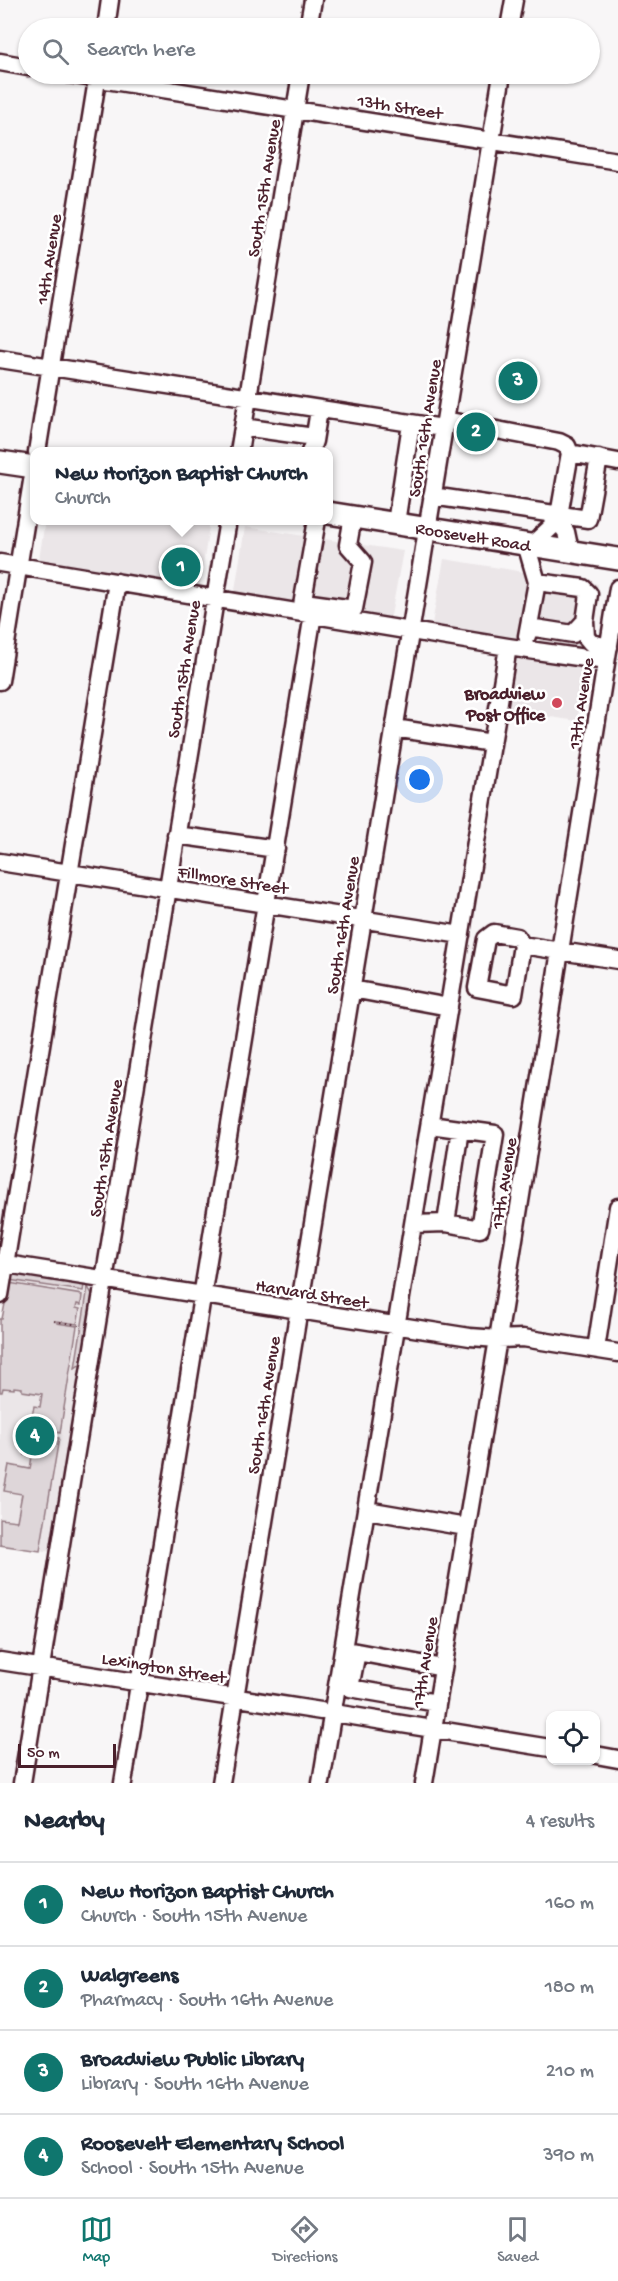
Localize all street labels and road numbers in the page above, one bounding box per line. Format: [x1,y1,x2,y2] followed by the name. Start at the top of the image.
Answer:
[355,91,445,126] street label: 13th Street
[244,117,287,259] street label: South 15th Avenue
[33,212,68,307] street label: 14th Avenue
[405,357,448,499] street label: South 16th Avenue
[414,519,533,558] street label: Roosevelt Road
[164,598,207,740] street label: South 15th Avenue
[565,656,600,751] street label: 17th Avenue
[323,854,366,996] street label: South 16th Avenue
[175,862,291,901] street label: Fillmore Street
[86,1077,129,1219] street label: South 15th Avenue
[488,1136,523,1231] street label: 17th Avenue
[254,1276,371,1315] street label: Harvard Street
[244,1334,287,1476] street label: South 16th Avenue
[409,1615,444,1710] street label: 17th Avenue
[100,1649,229,1690] street label: Lexington Street

